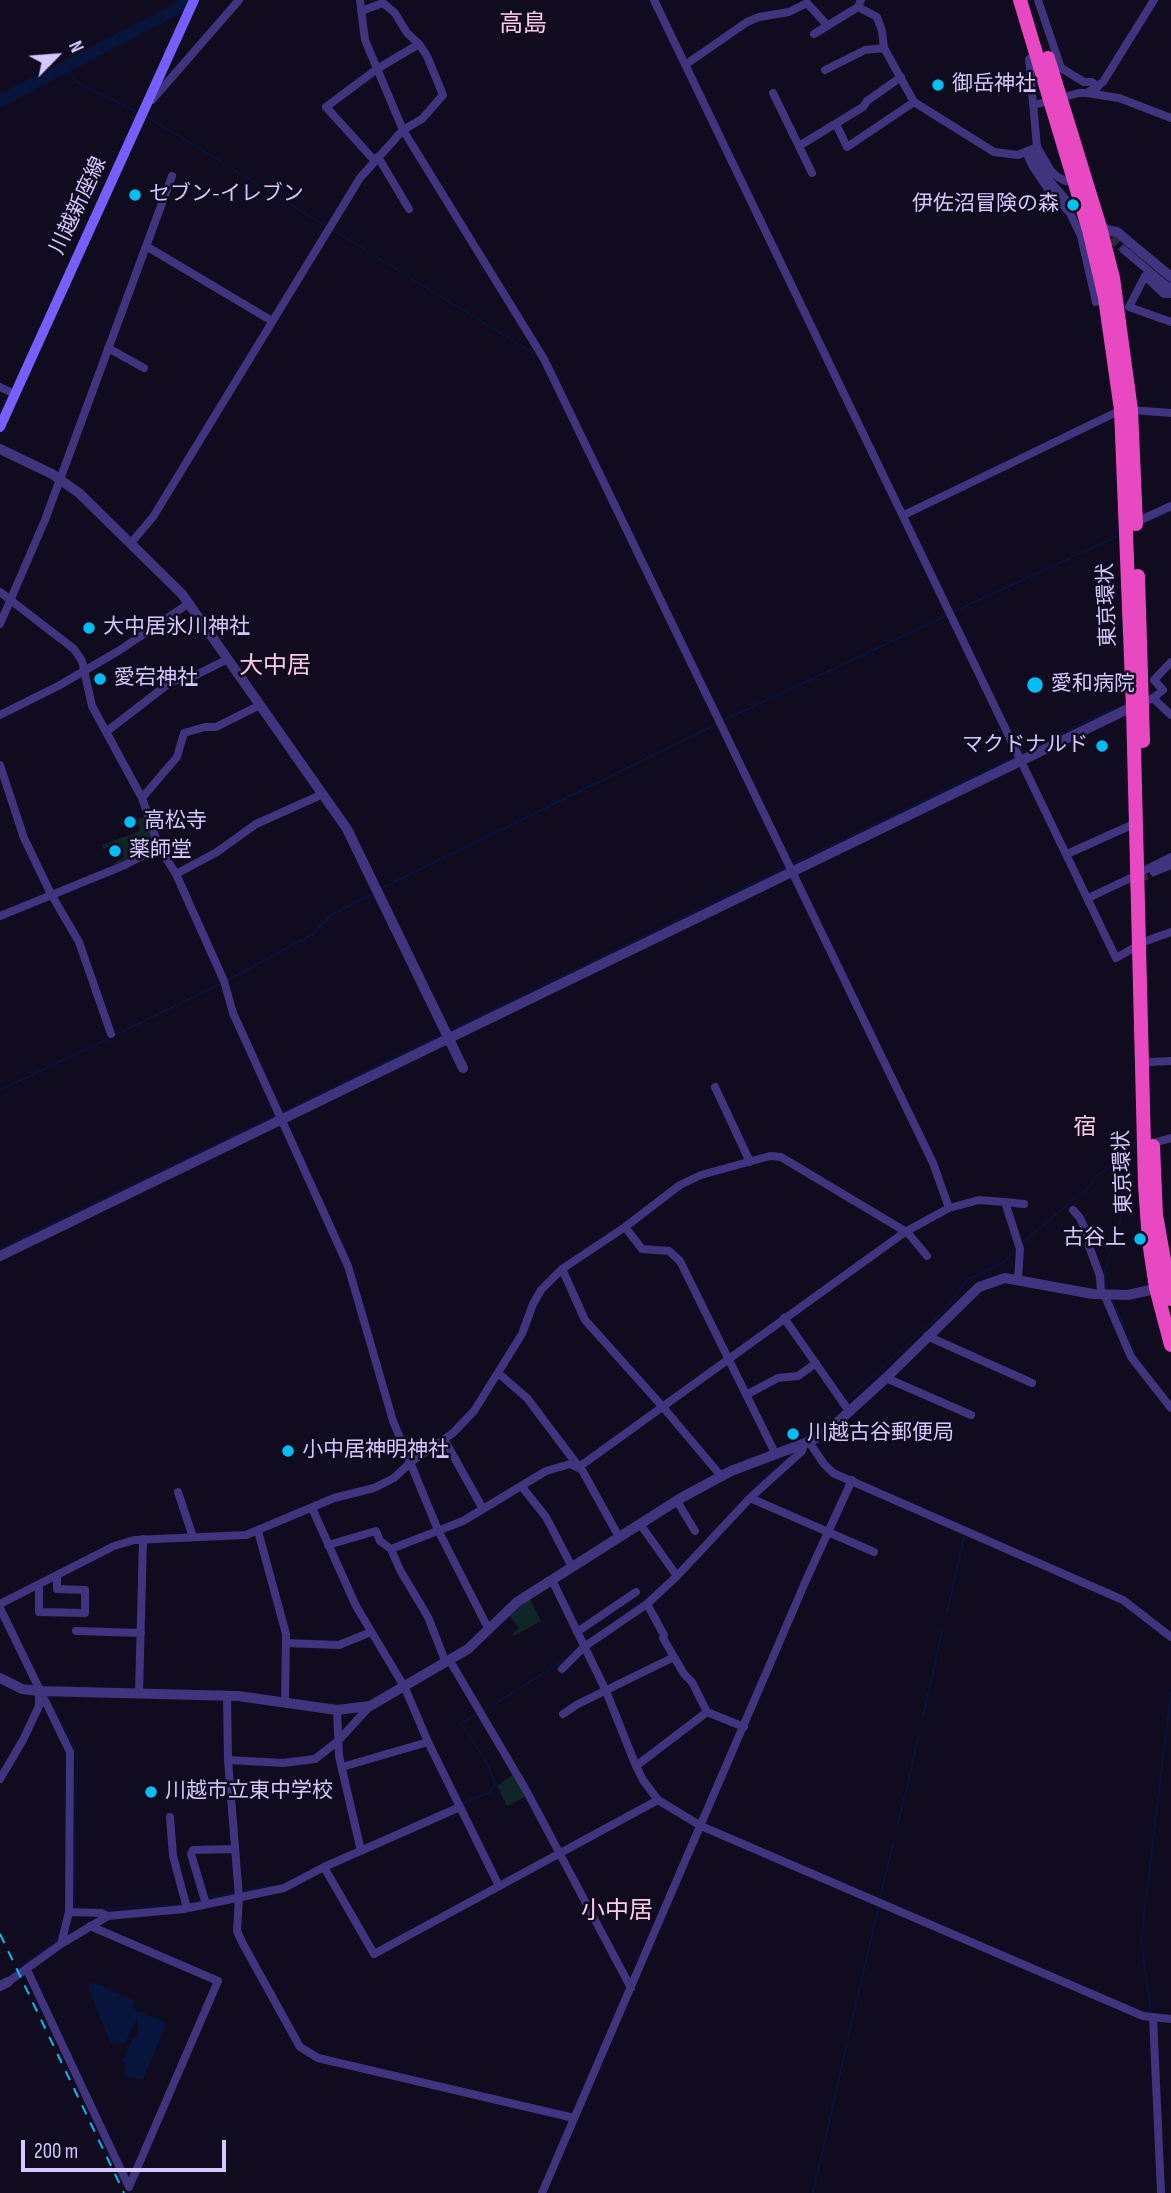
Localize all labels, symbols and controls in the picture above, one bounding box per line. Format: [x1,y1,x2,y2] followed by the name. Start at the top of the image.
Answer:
[499,11,547,39] district label: 高島
[21,21,91,91] north arrow
[63,37,88,56] text: N
[952,72,1036,98] place label: 御岳神社
[930,77,946,93] marker: 御岳神社
[45,153,113,259] street label: 川越新座線
[149,182,304,208] place label: セブン-イレブン
[127,187,143,203] marker: セブン-イレブン
[912,192,1059,218] place label: 伊佐沼冒険の森
[1065,197,1081,213] marker: 伊佐沼冒険の森
[1094,563,1122,647] street label: 東京環状
[103,615,250,641] place label: 大中居氷川神社
[81,620,97,636] marker: 大中居氷川神社
[239,653,311,681] district label: 大中居
[114,666,198,692] place label: 愛宕神社
[92,671,108,687] marker: 愛宕神社
[1051,672,1135,698] place label: 愛和病院
[1025,675,1045,695] marker: 愛和病院
[962,733,1088,759] place label: マクドナルド
[1094,738,1110,754] marker: マクドナルド
[144,809,207,835] place label: 高松寺
[122,814,138,830] marker: 高松寺
[129,838,192,864] place label: 薬師堂
[107,843,123,859] marker: 薬師堂
[1074,1114,1096,1142] district label: 宿
[1110,1130,1138,1214] street label: 東京環状
[1063,1226,1126,1252] place label: 古谷上
[1132,1231,1148,1247] marker: 古谷上
[807,1421,954,1447] place label: 川越古谷郵便局
[785,1426,801,1442] marker: 川越古谷郵便局
[302,1438,449,1464] place label: 小中居神明神社
[280,1443,296,1459] marker: 小中居神明神社
[165,1779,333,1805] place label: 川越市立東中学校
[143,1784,159,1800] marker: 川越市立東中学校
[581,1898,653,1926] district label: 小中居
[24,2126,229,2170] scale bar
[34,2139,78,2164] text: 200 m

